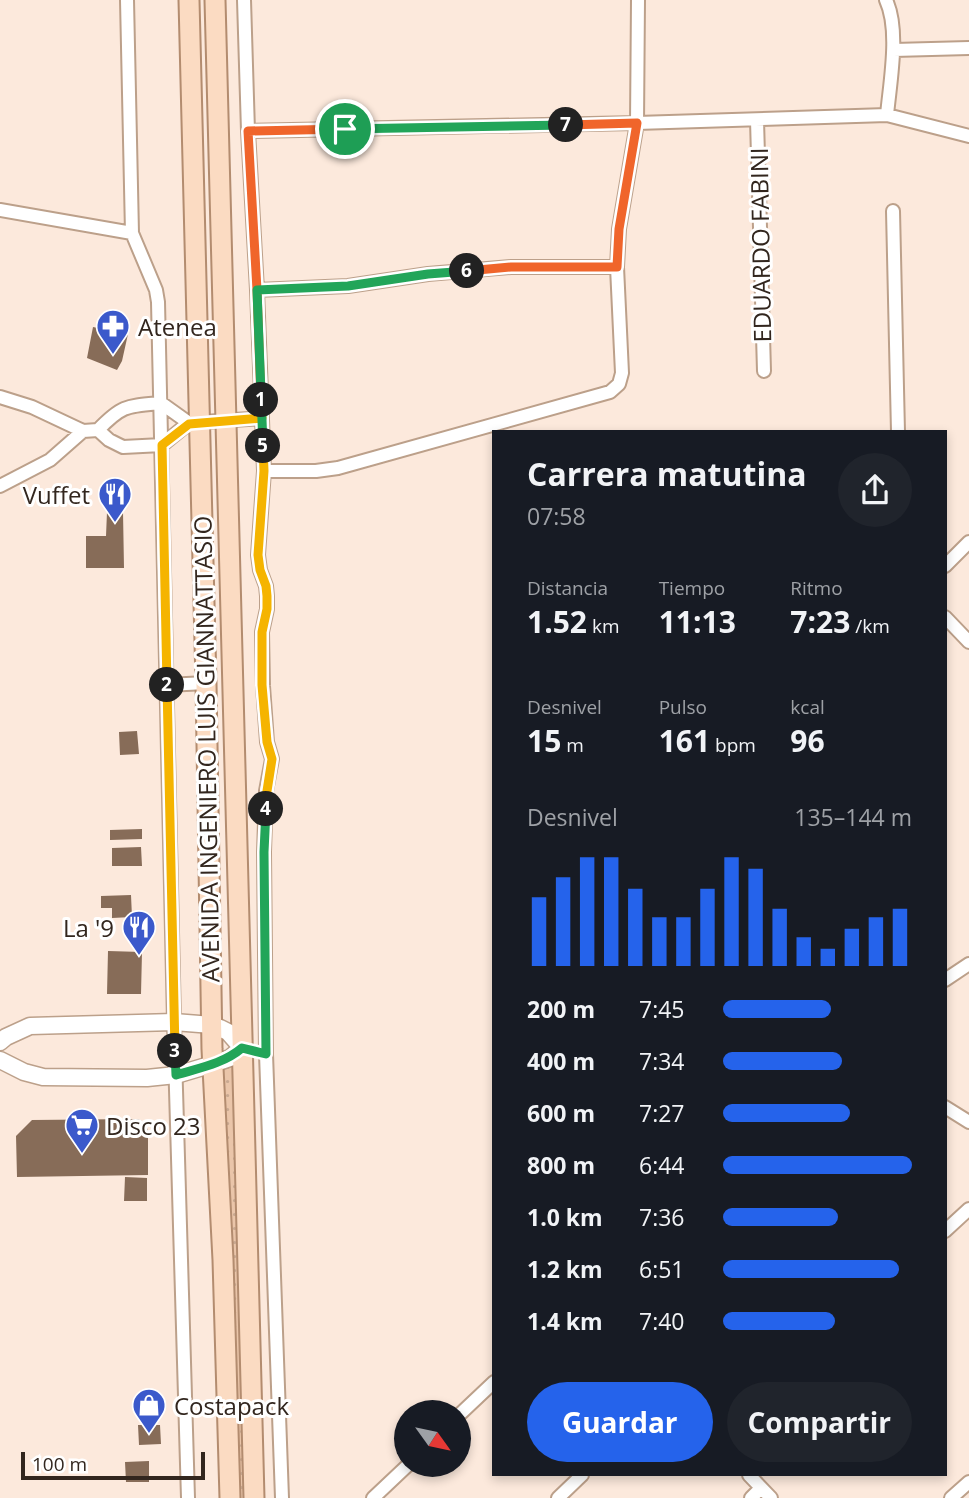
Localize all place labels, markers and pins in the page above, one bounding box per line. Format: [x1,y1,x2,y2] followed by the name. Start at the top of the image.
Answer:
[315,99,375,159] pin
[548,108,584,142] pin: 7
[449,254,484,288] pin: 6
[94,307,132,356] pharmacy icon: Atenea
[138,310,217,343] place label: Atenea
[244,382,278,418] pin: 1
[246,428,280,464] pin: 5
[96,475,134,524] restaurant icon: Vuffet
[23,478,90,511] place label: Vuffet
[150,668,184,702] pin: 2
[248,792,284,826] pin: 4
[120,908,158,957] restaurant icon: La '9
[63,911,114,944] place label: La '9
[158,1034,192,1068] pin: 3
[63,1106,101,1155] supermarket icon: Disco 23
[106,1109,201,1142] place label: Disco 23
[130,1386,168,1435] shop icon: Costapack
[174,1389,289,1422] place label: Costapack

